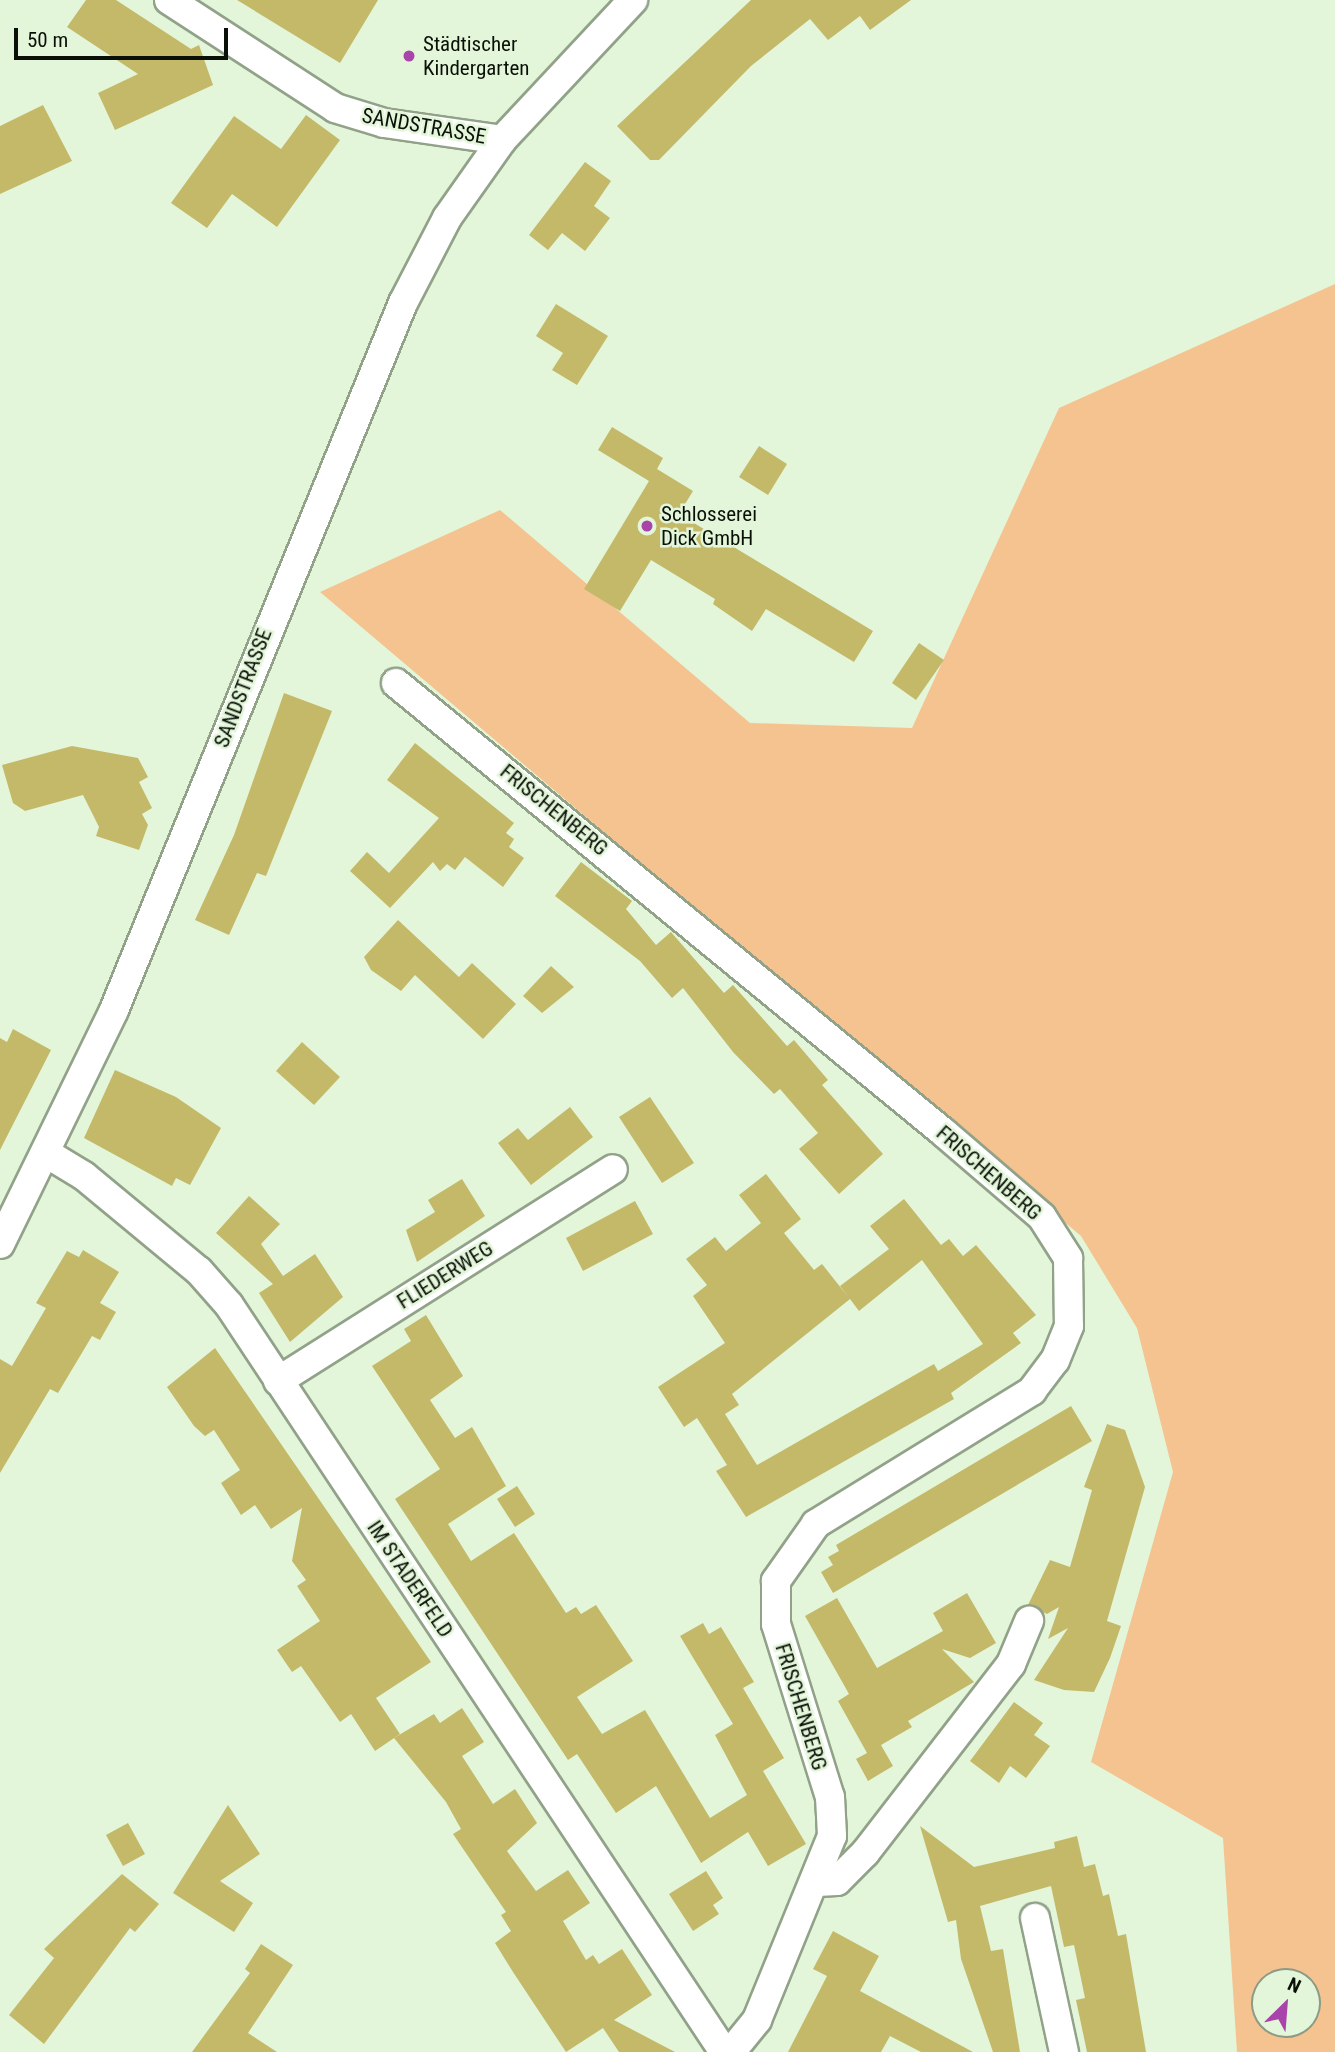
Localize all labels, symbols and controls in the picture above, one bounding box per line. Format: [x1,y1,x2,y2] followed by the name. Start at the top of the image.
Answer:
[18,14,231,58] scale bar
[27,28,68,52] text: 50 m
[423,31,529,81] place label: Städtischer Kindergarten
[401,48,417,64] marker: Städtischer Kindergarten
[360,103,488,149] street label: SANDSTRASSE
[661,501,757,551] place label: Schlosserei Dick GmbH
[639,518,655,534] marker: Schlosserei Dick GmbH
[209,625,277,751] street label: SANDSTRASSE
[495,759,613,861] street label: FRISCHENBERG
[931,1120,1047,1226] street label: FRISCHENBERG
[392,1236,498,1314] street label: FLIEDERWEG
[362,1516,458,1642] street label: IM STADERFELD
[770,1641,832,1773] street label: FRISCHENBERG
[1251,1968,1321,2038] north arrow
[1284,1972,1304,1998] text: N

